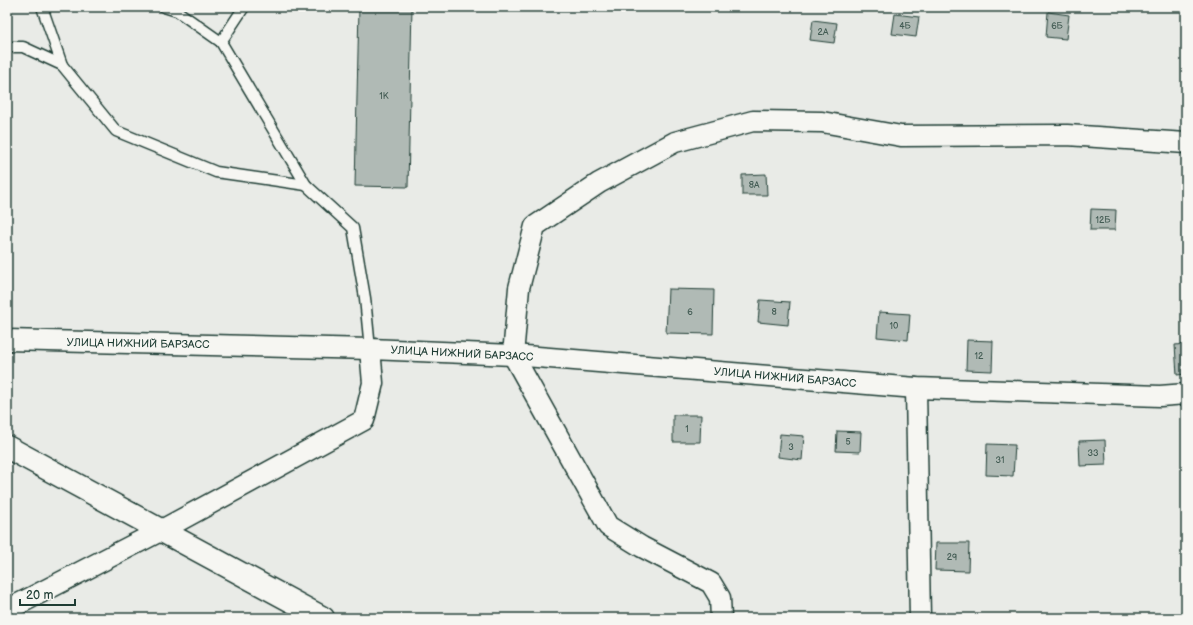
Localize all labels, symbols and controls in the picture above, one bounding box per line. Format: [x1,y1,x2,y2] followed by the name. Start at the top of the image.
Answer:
[899,21,912,32] house number: 4Б
[1051,21,1064,32] house number: 6Б
[818,27,829,38] house number: 2А
[379,91,389,102] house number: 1К
[749,180,760,191] house number: 8А
[1095,215,1111,226] house number: 12Б
[687,307,693,318] house number: 6
[771,307,777,318] house number: 8
[890,321,898,332] house number: 10
[66,336,210,351] street label: УЛИЦА НИЖНИЙ БАРЗАСС
[390,343,534,364] street label: УЛИЦА НИЖНИЙ БАРЗАСС
[975,351,984,362] house number: 12
[713,365,857,390] street label: УЛИЦА НИЖНИЙ БАРЗАСС
[685,424,689,435] house number: 1
[845,437,851,448] house number: 5
[788,442,794,453] house number: 3
[1087,448,1099,459] house number: 33
[995,455,1005,466] house number: 31
[947,552,957,563] house number: 29
[20,581,75,607] scale bar
[26,588,53,603] text: 20 m

